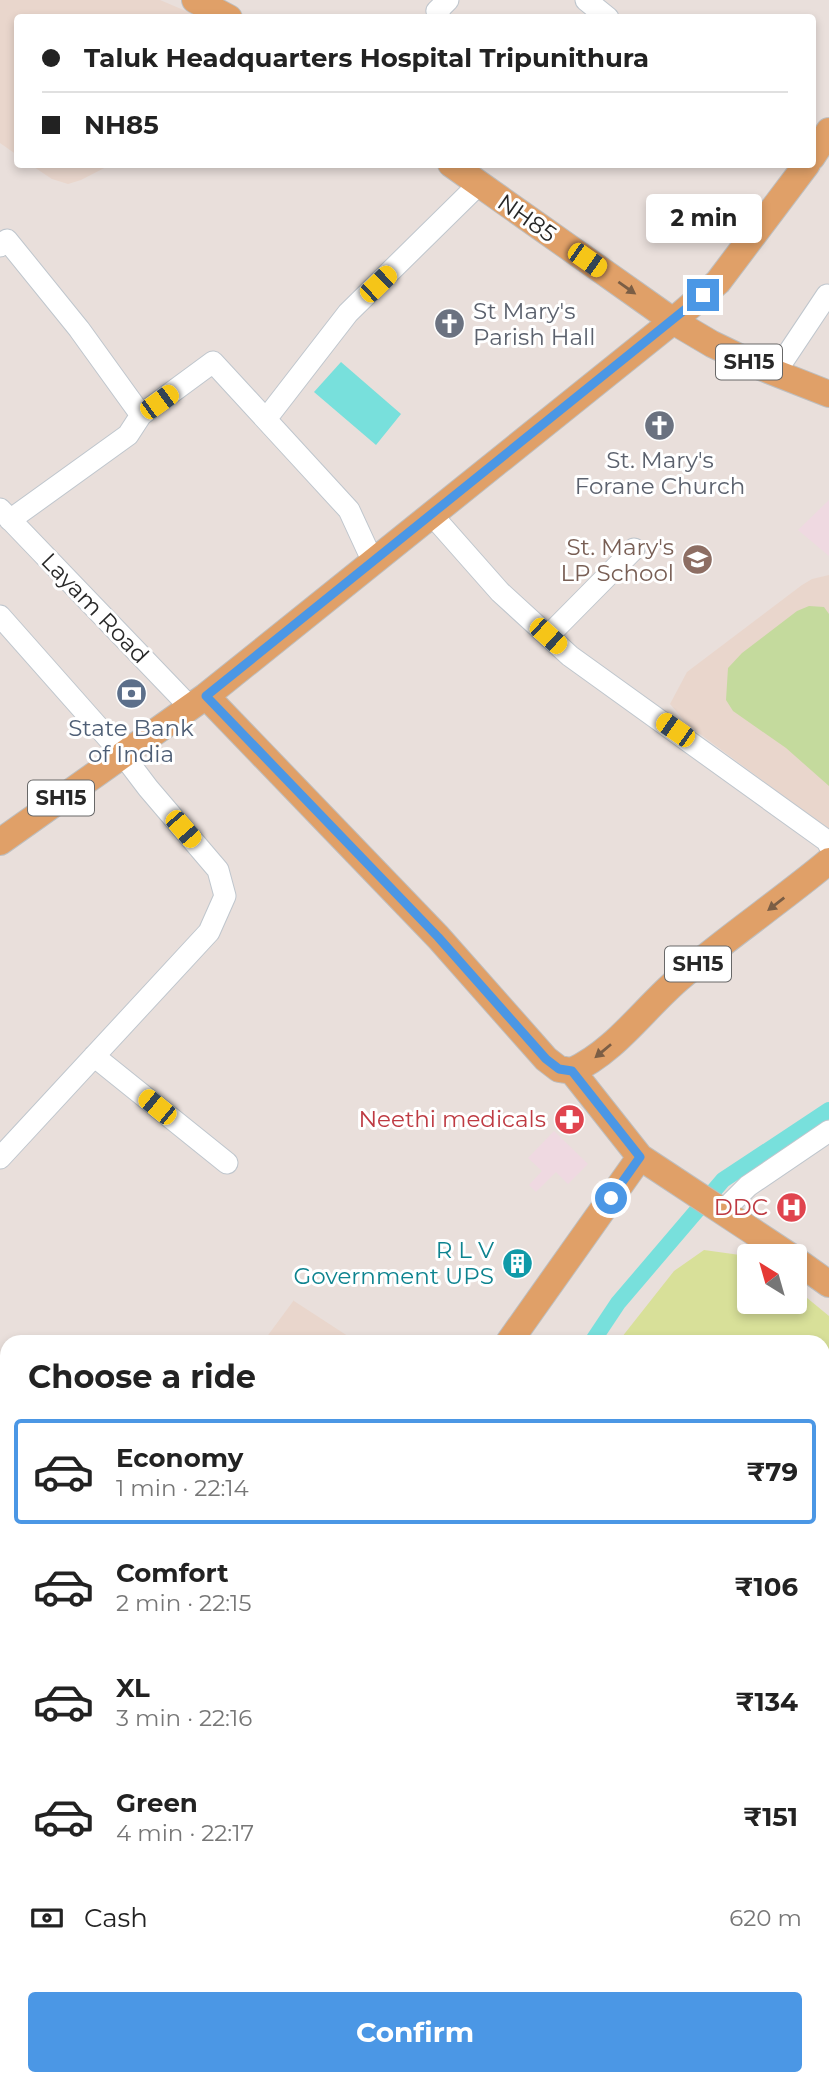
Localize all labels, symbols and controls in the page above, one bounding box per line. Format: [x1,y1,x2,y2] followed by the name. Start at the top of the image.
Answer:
[84,42,649,74] text: Taluk Headquarters Hospital Tripunithura
[84,109,159,141] text: NH85
[492,188,562,248] street label: NH85
[645,194,761,243] callout: 2 min
[670,204,738,232] text: 2 min
[564,239,611,281] car
[356,262,401,306] car
[687,279,719,311] route end
[618,281,636,295] one-way arrow
[473,297,595,351] place label: St Mary's Parish Hall
[433,307,467,341] church icon: St Mary's Parish Hall
[716,344,782,380] road number: SH15
[136,381,183,423] car
[643,409,677,443] church icon: St. Mary's Forane Church
[575,446,745,500] place label: St. Mary's Forane Church
[560,533,674,587] place label: St. Mary's LP School
[680,543,714,577] school or university icon: St. Mary's LP School
[35,547,155,669] street label: Layam Road
[526,614,571,658] car
[114,677,148,711] bank icon: State Bank of India
[652,709,699,751] car
[68,714,194,768] place label: State Bank of India
[28,780,94,816] road number: SH15
[162,806,205,852] car
[767,897,785,911] one-way arrow
[665,946,731,982] road number: SH15
[594,1043,612,1059] one-way arrow
[135,1086,180,1128] car
[552,1102,586,1136] pharmacy icon: Neethi medicals
[358,1105,546,1133] place label: Neethi medicals
[595,1182,627,1214] route start
[774,1190,808,1224] hospital icon: DDC
[714,1193,768,1221] place label: DDC
[293,1236,495,1290] place label: R L V Government UPS
[737,1244,807,1314] north arrow
[737,1244,807,1314] map controls
[500,1246,534,1280] building icon: R L V Government UPS
[28,1357,256,1396] text: Choose a ride
[32,1440,95,1503] icon: car
[116,1442,243,1474] text: Economy
[746,1456,798,1488] text: ₹79
[116,1474,249,1502] text: 1 min · 22:14
[32,1555,95,1618] icon: car
[116,1557,228,1589] text: Comfort
[735,1571,798,1603] text: ₹106
[116,1589,251,1617] text: 2 min · 22:15
[32,1670,95,1733] icon: car
[116,1672,150,1704] text: XL
[736,1686,798,1718] text: ₹134
[116,1704,252,1732] text: 3 min · 22:16
[32,1785,95,1848] icon: car
[116,1787,198,1819] text: Green
[743,1801,798,1833] text: ₹151
[116,1819,254,1847] text: 4 min · 22:17
[28,1899,66,1937] icon: cash
[84,1902,148,1934] text: Cash
[729,1904,802,1932] text: 620 m
[28,1992,802,2072] button: Confirm

